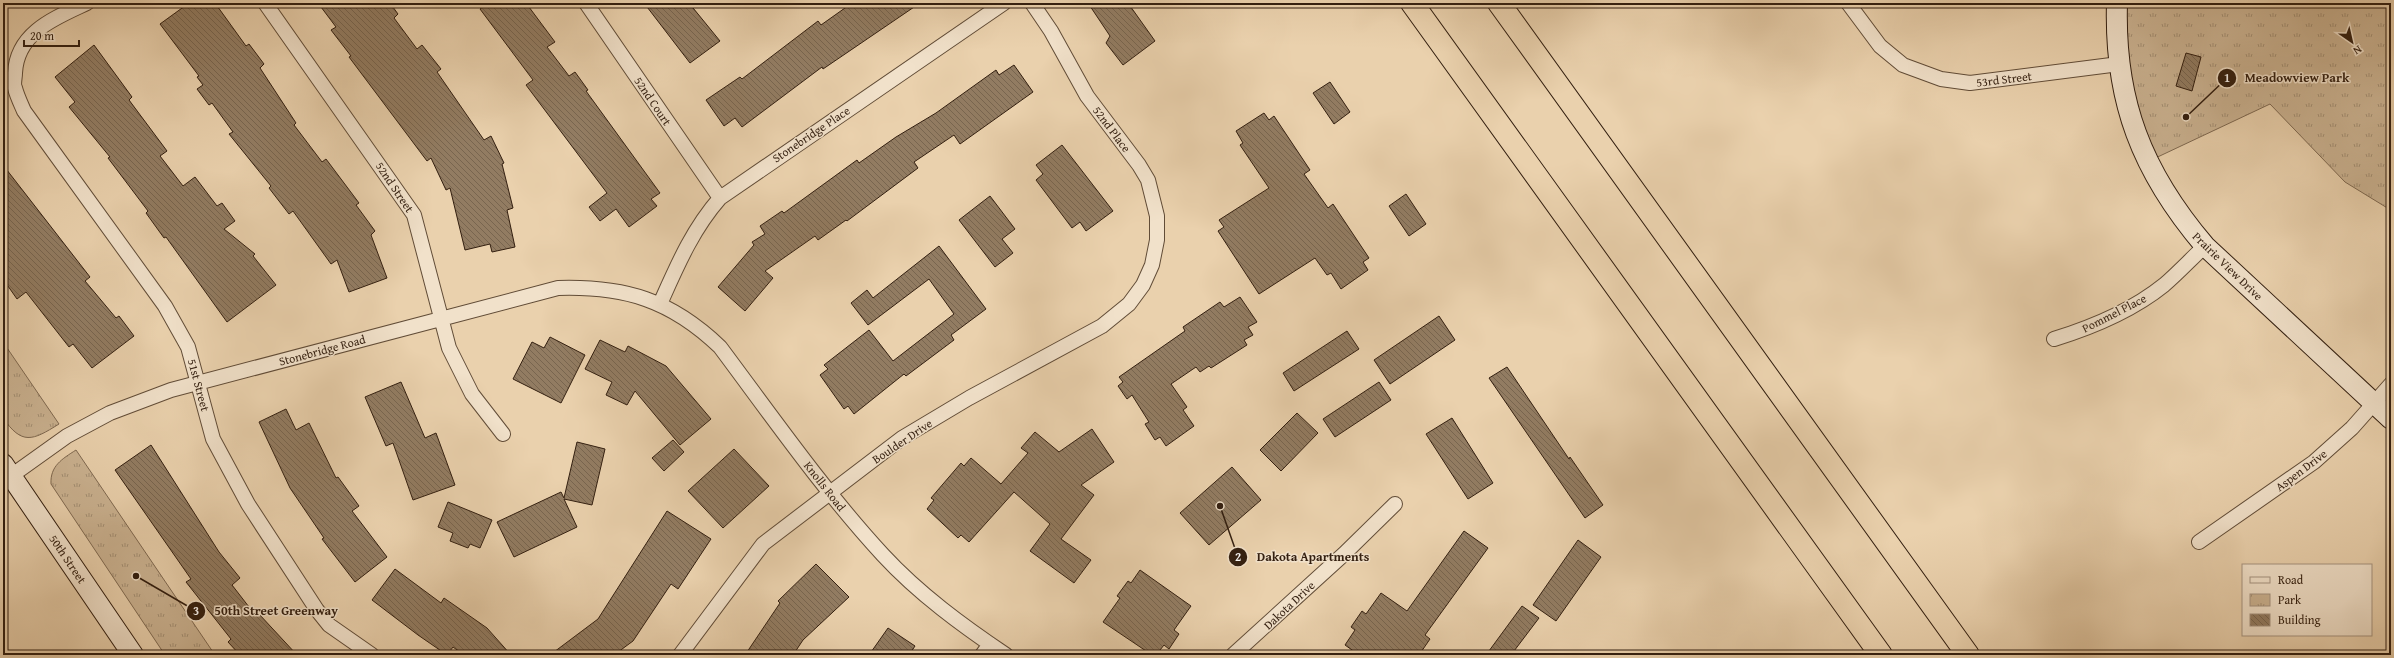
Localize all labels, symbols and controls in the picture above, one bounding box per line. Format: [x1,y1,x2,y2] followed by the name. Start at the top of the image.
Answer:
[24,22,79,48] scale bar
[2332,22,2372,62] north arrow
[30,27,54,44] text: 20 m
[2350,42,2365,59] text: N
[2217,65,2357,90] callout: Meadowview Park
[1975,67,2033,91] street label: 53rd Street
[2245,68,2350,87] text: Meadowview Park
[2224,69,2230,86] text: 1
[630,73,676,129] street label: 52nd Court
[769,102,853,166] street label: Stonebridge Place
[1089,102,1135,156] street label: 52nd Place
[372,158,419,216] street label: 52nd Street
[2189,228,2267,304] street label: Prairie View Drive
[2079,289,2149,337] street label: Pommel Place
[277,330,368,370] street label: Stonebridge Road
[184,357,214,414] street label: 51st Street
[869,414,936,467] street label: Boulder Drive
[2272,445,2331,495] street label: Aspen Drive
[800,457,850,515] street label: Knolls Road
[45,531,91,587] street label: 50th Street
[1228,544,1377,569] callout: Dakota Apartments
[1257,547,1370,566] text: Dakota Apartments
[1235,548,1241,565] text: 2
[2242,564,2372,636] legend
[2278,571,2304,588] text: Road
[1260,577,1319,633] street label: Dakota Drive
[2278,591,2302,608] text: Park
[186,598,345,623] callout: 50th Street Greenway
[214,601,338,620] text: 50th Street Greenway
[193,602,199,619] text: 3
[2278,611,2321,628] text: Building

